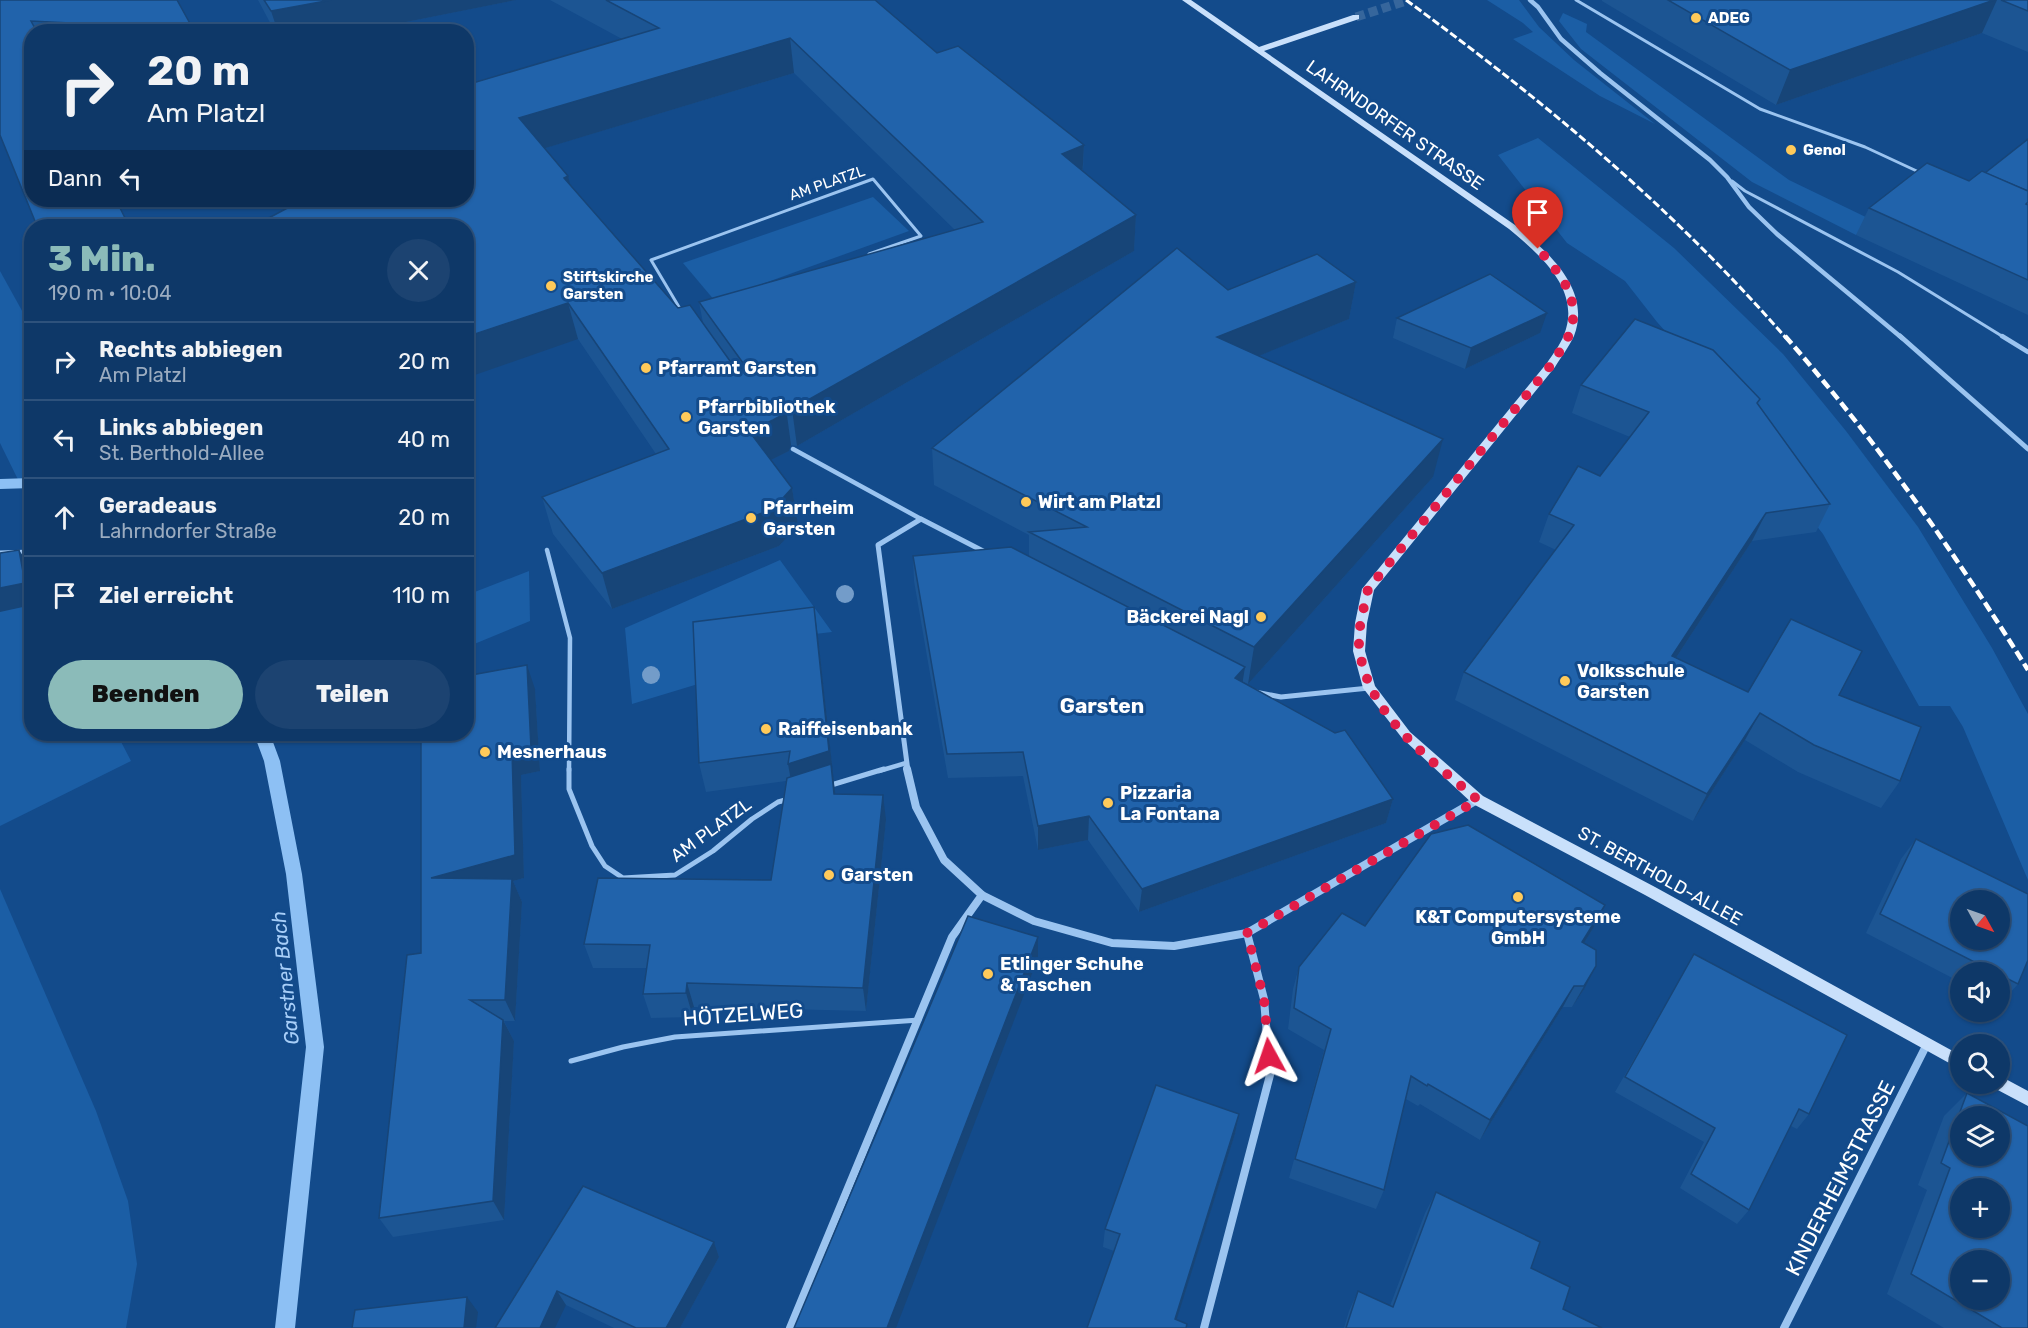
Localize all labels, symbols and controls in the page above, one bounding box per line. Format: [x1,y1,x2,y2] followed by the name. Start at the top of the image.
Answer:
[1708,9,1750,27] place label: ADEG
[1689,11,1703,25] marker: ADEG
[147,46,250,96] text: 20 m
[48,48,126,126] icon: right
[1302,55,1488,195] street label: LAHRNDORFER STRASSE
[147,97,265,129] text: Am Platzl
[1803,141,1846,159] place label: Genol
[1784,143,1798,157] marker: Genol
[787,161,868,204] street label: AM PLATZL
[114,162,147,195] icon: left
[48,165,102,192] text: Dann
[1512,187,1563,249] pin
[1521,196,1554,229] icon: arrive
[48,237,156,280] text: 3 Min.
[387,239,450,302] button: close
[563,268,654,303] place label: Stiftskirche Garsten
[544,279,558,293] marker: Stiftskirche Garsten
[48,281,172,305] text: 190 m · 10:04
[99,336,283,363] text: Rechts abbiegen
[48,345,81,378] icon: right
[398,348,450,375] text: 20 m
[658,357,816,379] place label: Pfarramt Garsten
[639,361,653,375] marker: Pfarramt Garsten
[99,363,187,387] text: Am Platzl
[698,396,836,439] place label: Pfarrbibliothek Garsten
[679,410,693,424] marker: Pfarrbibliothek Garsten
[99,414,263,441] text: Links abbiegen
[48,423,81,456] icon: left
[397,426,450,453] text: 40 m
[99,441,264,465] text: St. Berthold-Allee
[1038,491,1161,513] place label: Wirt am Platzl
[99,492,217,519] text: Geradeaus
[1019,495,1033,509] marker: Wirt am Platzl
[763,497,854,540] place label: Pfarrheim Garsten
[48,501,81,534] icon: ahead
[398,504,450,531] text: 20 m
[744,511,758,525] marker: Pfarrheim Garsten
[99,519,277,543] text: Lahrndorfer Straße
[48,579,81,612] icon: arrive
[99,582,233,609] text: Ziel erreicht
[392,582,450,609] text: 110 m
[1126,606,1249,628] place label: Bäckerei Nagl
[1254,610,1268,624] marker: Bäckerei Nagl
[48,660,243,729] button: Beenden
[255,660,450,729] button: Teilen
[1577,660,1685,703] place label: Volksschule Garsten
[1558,674,1572,688] marker: Volksschule Garsten
[1060,693,1144,718] district label: Garsten
[778,718,913,740] place label: Raiffeisenbank
[759,722,773,736] marker: Raiffeisenbank
[497,741,607,763] place label: Mesnerhaus
[478,745,492,759] marker: Mesnerhaus
[1120,782,1220,825] place label: Pizzaria La Fontana
[666,793,756,867] street label: AM PLATZL
[1101,796,1115,810] marker: Pizzaria La Fontana
[1574,822,1746,930] street label: ST. BERTHOLD-ALLEE
[841,864,913,886] place label: Garsten
[822,868,836,882] marker: Garsten
[1511,890,1525,904] marker: K&T Computersysteme GmbH
[1950,890,2010,950] north arrow
[1950,890,2010,1310] map controls
[1415,906,1621,949] place label: K&T Computersysteme GmbH
[266,910,304,1046] water label: Garstner Bach
[1000,953,1144,996] place label: Etlinger Schuhe & Taschen
[1950,962,2010,1022] button: sound
[981,967,995,981] marker: Etlinger Schuhe & Taschen
[682,997,804,1031] street label: HÖTZELWEG
[1237,1024,1301,1088] position arrow
[1950,1034,2010,1094] button: search
[1780,1076,1900,1280] street label: KINDERHEIMSTRASSE
[1950,1106,2010,1166] button: layers
[1950,1178,2010,1238] button: +
[1950,1250,2010,1310] button: −

